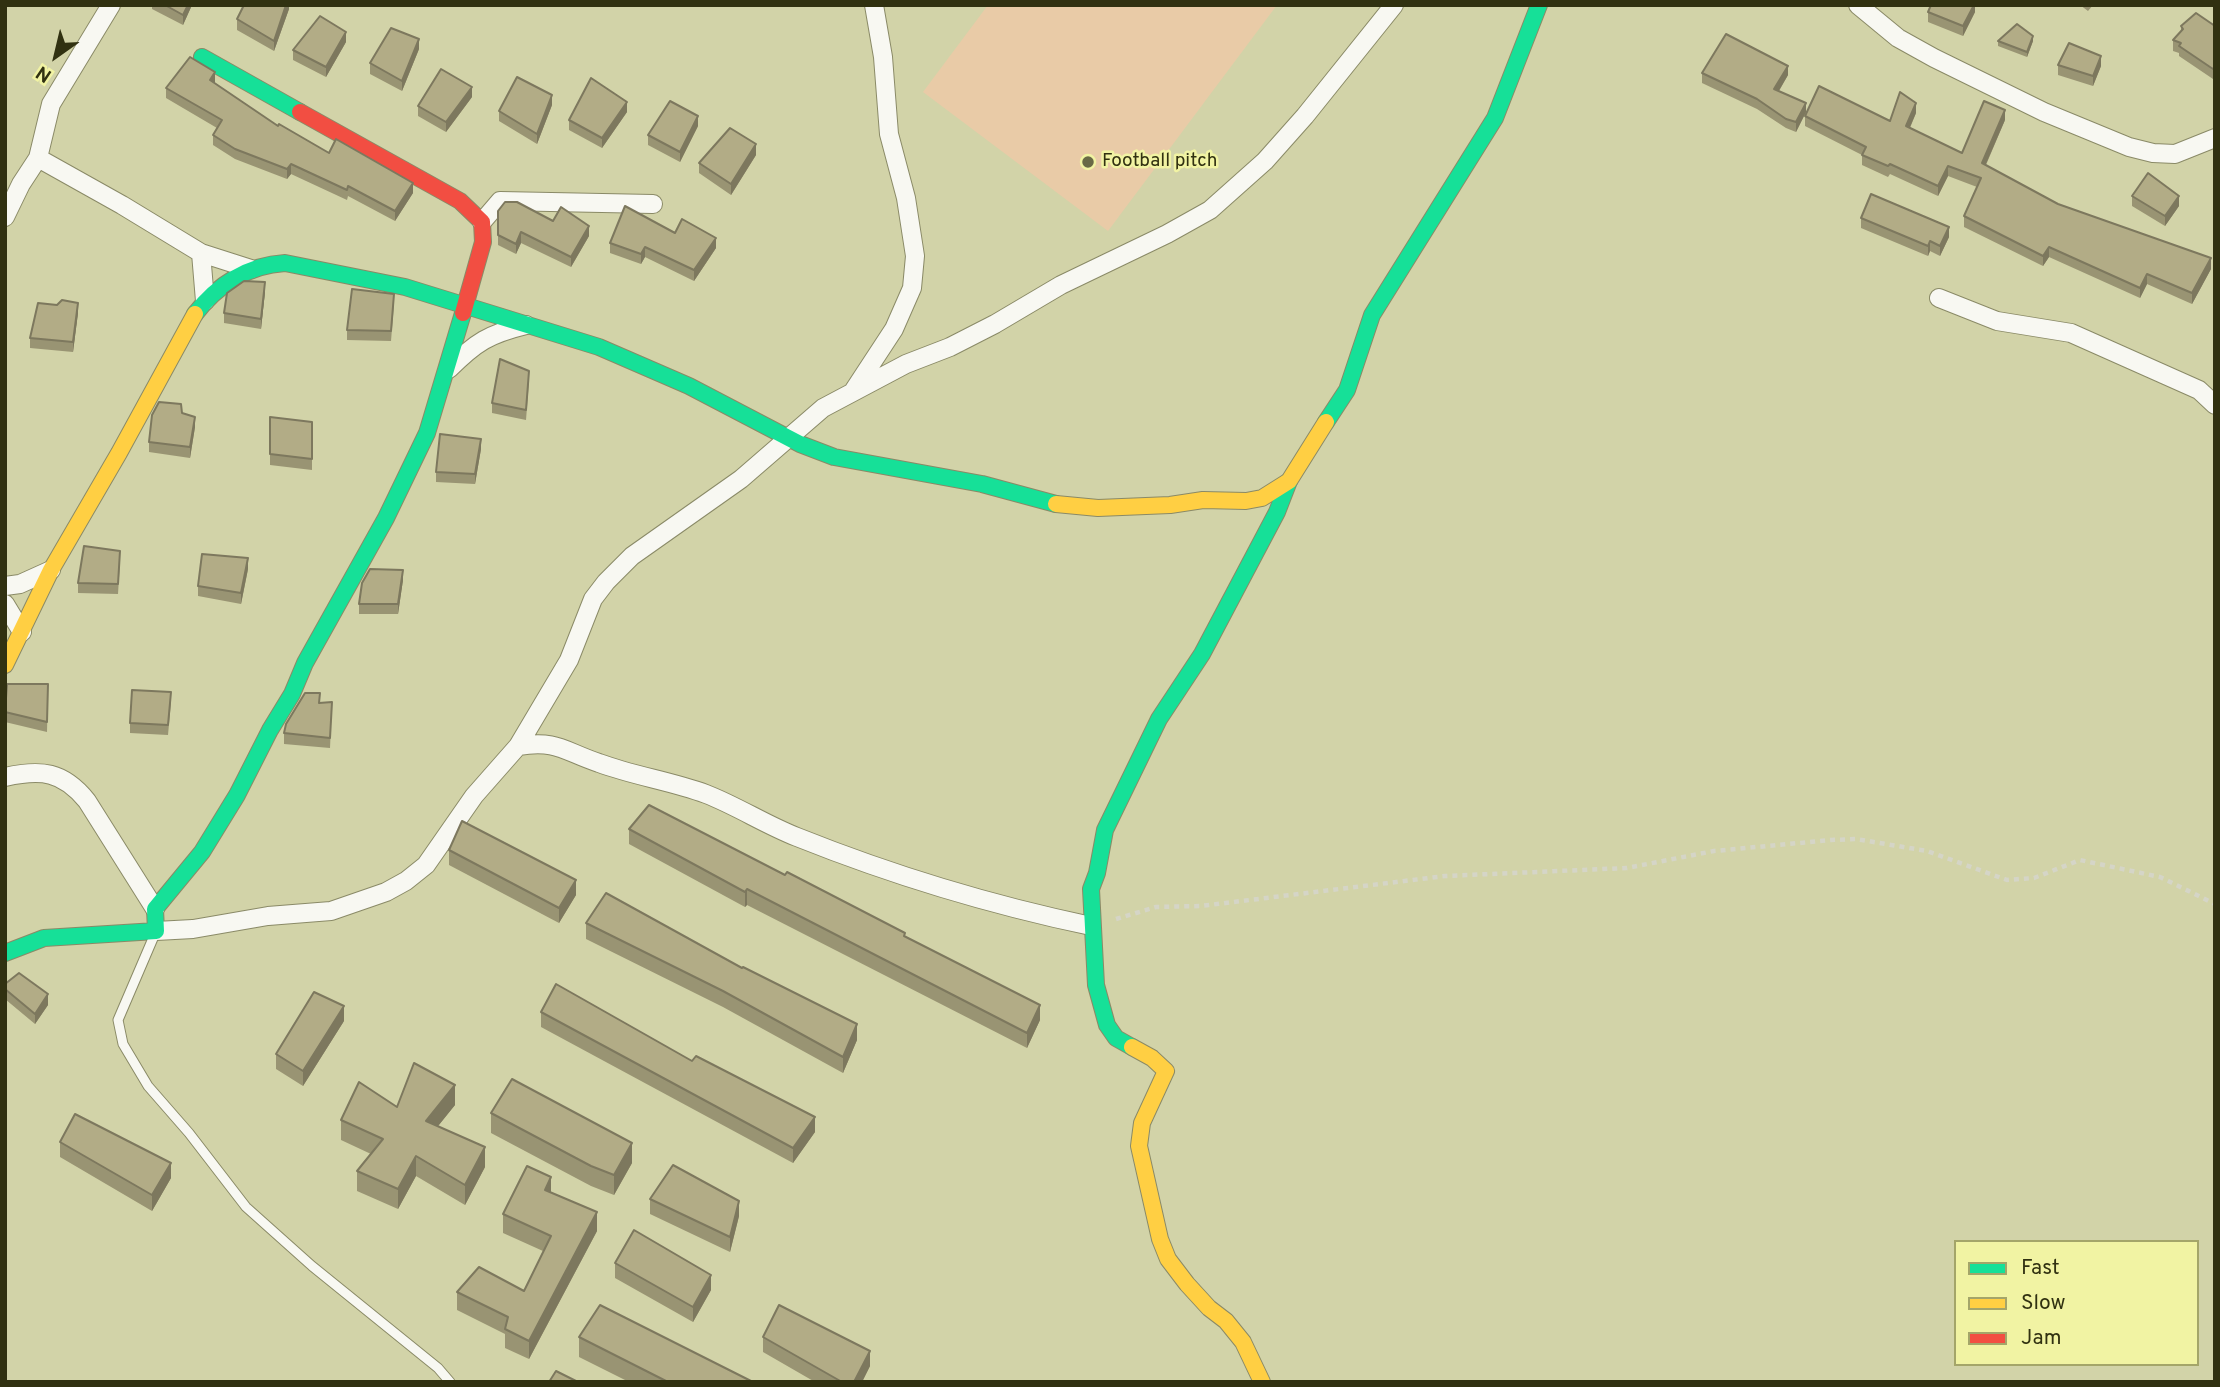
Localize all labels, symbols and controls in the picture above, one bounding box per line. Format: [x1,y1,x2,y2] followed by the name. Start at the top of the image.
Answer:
[21,21,91,91] north arrow
[32,60,57,87] text: N
[1102,151,1217,173] place label: Football pitch
[1080,154,1096,170] marker: Football pitch
[1954,1240,2199,1366] legend
[2021,1255,2060,1282] text: Fast
[2021,1290,2066,1317] text: Slow
[2021,1325,2062,1352] text: Jam

